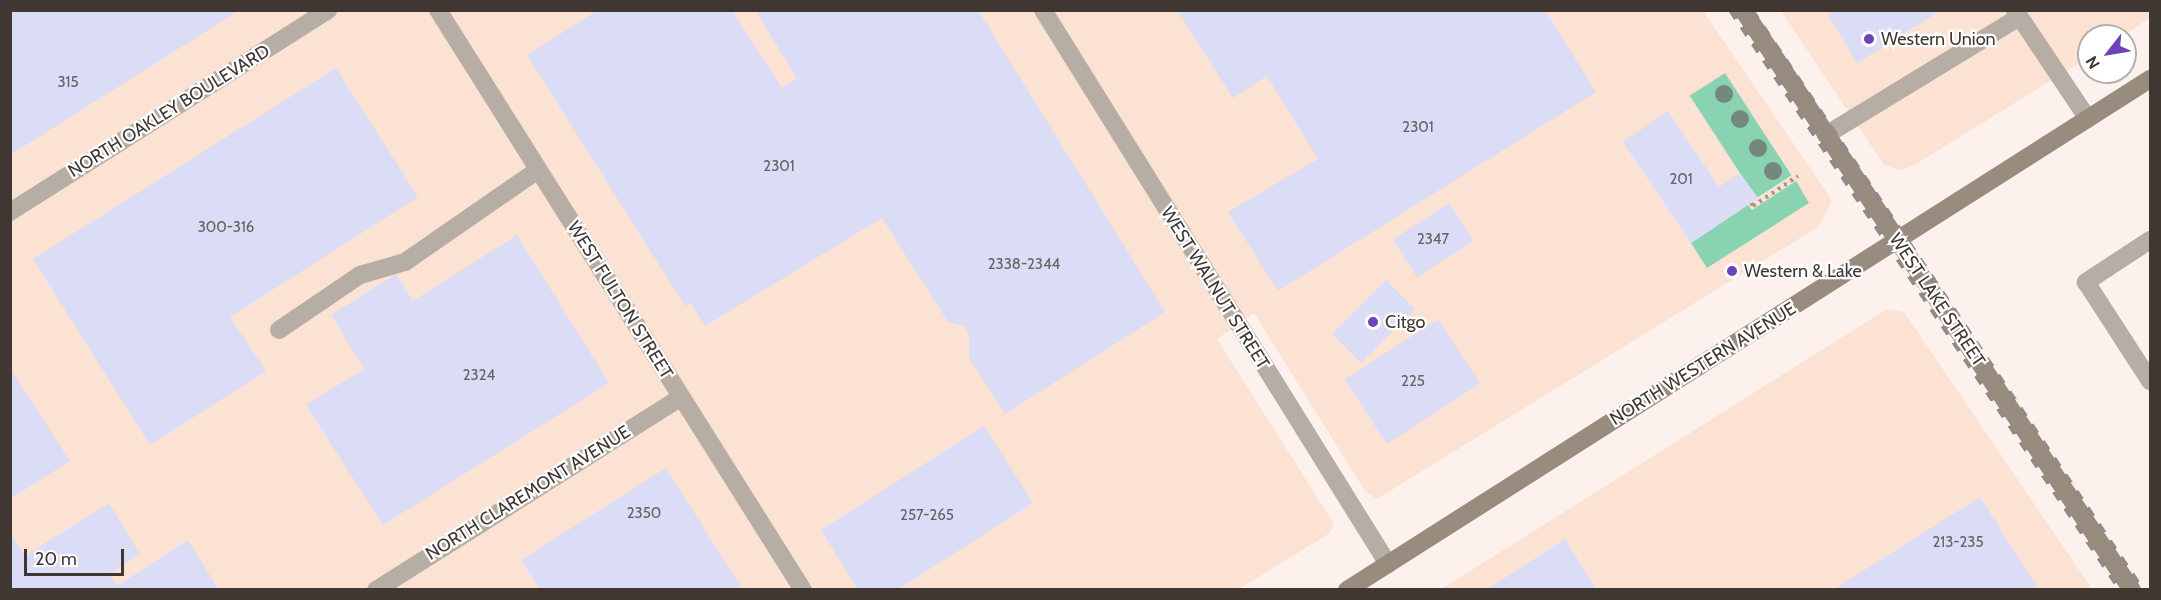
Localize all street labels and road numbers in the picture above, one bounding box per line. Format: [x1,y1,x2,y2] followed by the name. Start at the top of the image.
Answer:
[64,40,274,182] street label: NORTH OAKLEY BOULEVARD
[1156,203,1274,373] street label: WEST WALNUT STREET
[563,217,677,383] street label: WEST FULTON STREET
[1884,229,1990,371] street label: WEST LAKE STREET
[1606,298,1800,430] street label: NORTH WESTERN AVENUE
[422,421,634,565] street label: NORTH CLAREMONT AVENUE

